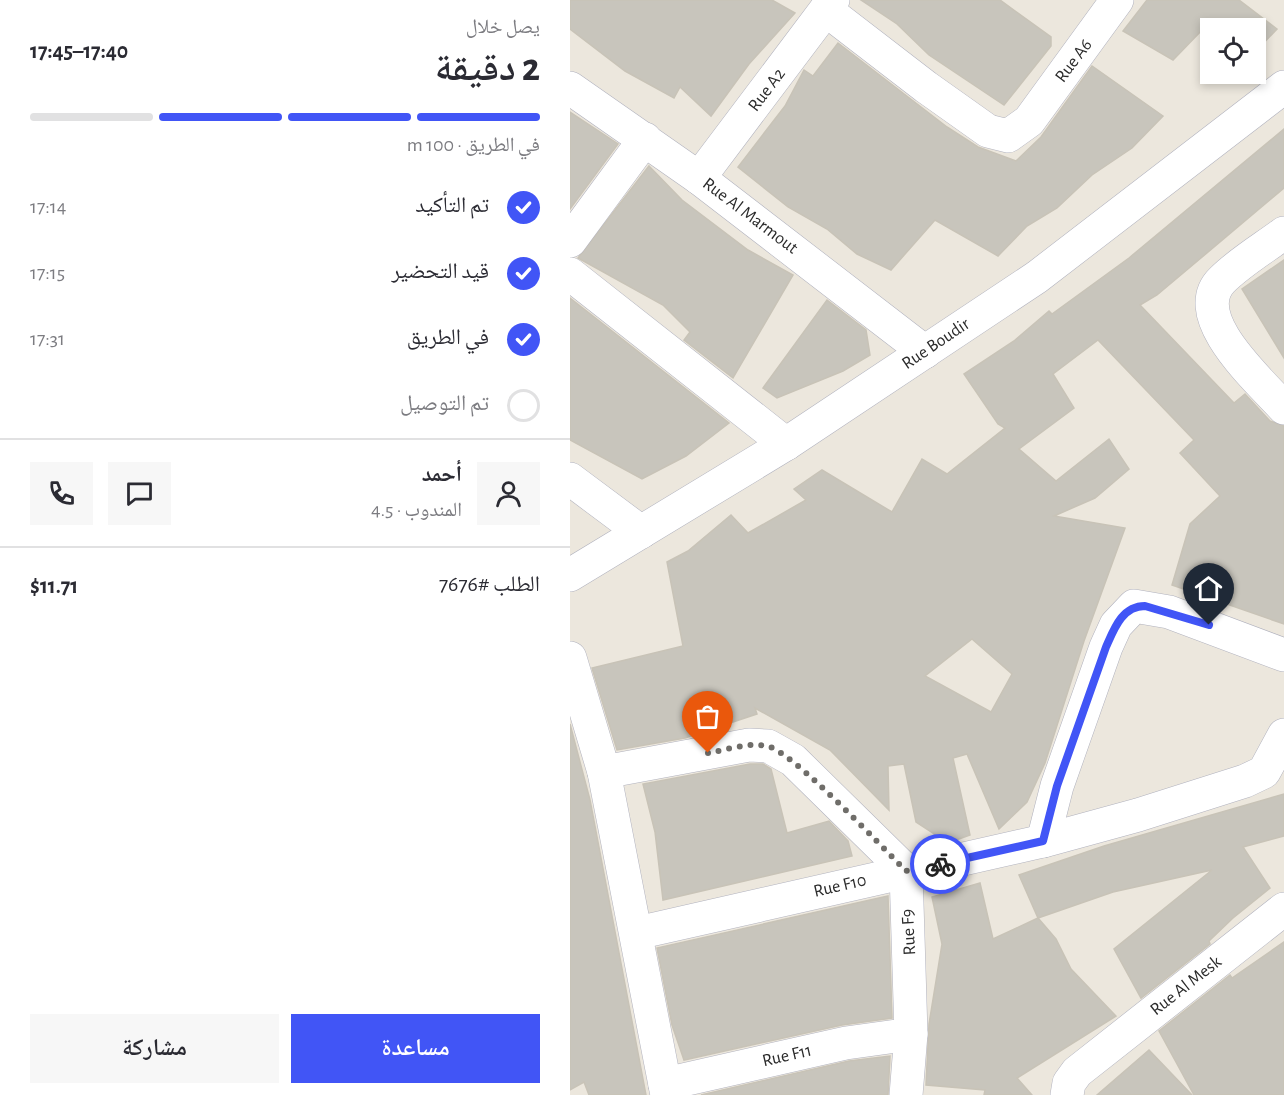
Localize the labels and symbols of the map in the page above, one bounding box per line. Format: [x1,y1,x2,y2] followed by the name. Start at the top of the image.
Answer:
[1052,36,1096,86] street label: Rue A6
[745,65,789,115] street label: Rue A2
[699,175,801,258] street label: Rue Al Marmout
[899,315,973,373] street label: Rue Boudir
[1183,563,1234,625] pin
[682,691,733,753] pin
[910,834,970,894] courier
[812,871,868,901] street label: Rue F10
[899,908,919,956] street label: Rue F9
[1147,952,1226,1019] street label: Rue Al Mesk
[760,1042,814,1070] street label: Rue F11

